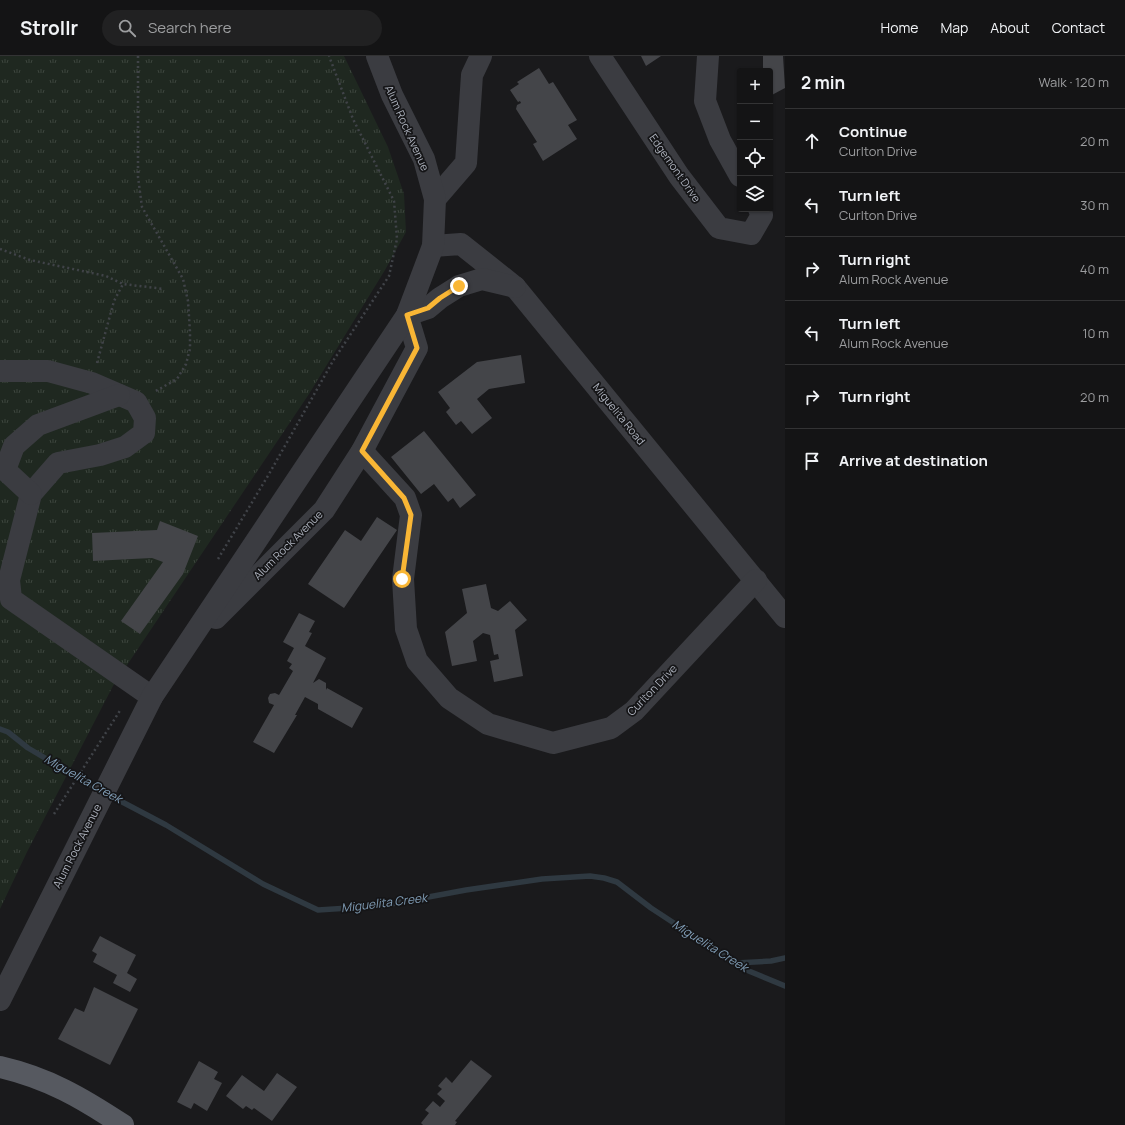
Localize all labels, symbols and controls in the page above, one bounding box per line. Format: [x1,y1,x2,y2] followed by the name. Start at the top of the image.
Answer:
[102,10,382,46] search box
[20,15,78,41] text: Strollr
[116,17,138,39] icon: search
[148,17,231,38] text: Search here
[881,18,918,37] text: Home
[940,18,968,37] text: Map
[990,18,1030,37] text: About
[1052,18,1105,37] text: Contact
[737,68,773,212] map controls
[737,68,773,104] button: +
[801,71,845,94] text: 2 min
[1039,73,1109,91] text: Walk · 120 m
[382,83,433,174] street label: Alum Rock Avenue
[737,104,773,140] button: −
[839,121,907,142] text: Continue
[801,130,823,152] icon: ahead
[646,131,705,205] street label: Edgemont Drive
[1080,132,1109,150] text: 20 m
[737,140,773,176] button: locate
[839,142,917,160] text: Curlton Drive
[737,176,773,212] button: layers
[839,185,901,206] text: Turn left
[801,194,823,216] icon: left
[1080,196,1109,214] text: 30 m
[839,206,917,224] text: Curlton Drive
[839,249,910,270] text: Turn right
[801,258,823,280] icon: right
[1080,260,1109,278] text: 40 m
[839,270,948,288] text: Alum Rock Avenue
[450,277,468,295] route end
[839,313,901,334] text: Turn left
[801,322,823,344] icon: left
[1082,324,1109,342] text: 10 m
[839,334,948,352] text: Alum Rock Avenue
[590,380,649,448] street label: Miguelita Road
[801,386,823,408] icon: right
[839,386,910,407] text: Turn right
[1080,388,1109,406] text: 20 m
[801,450,823,472] icon: arrive
[839,450,988,471] text: Arrive at destination
[250,506,326,583] street label: Alum Rock Avenue
[393,570,411,588] route start
[623,660,680,719] street label: Curlton Drive
[41,750,127,808] water label: Miguelita Creek
[49,801,104,890] street label: Alum Rock Avenue
[340,889,430,916] water label: Miguelita Creek
[669,915,753,977] water label: Miguelita Creek

